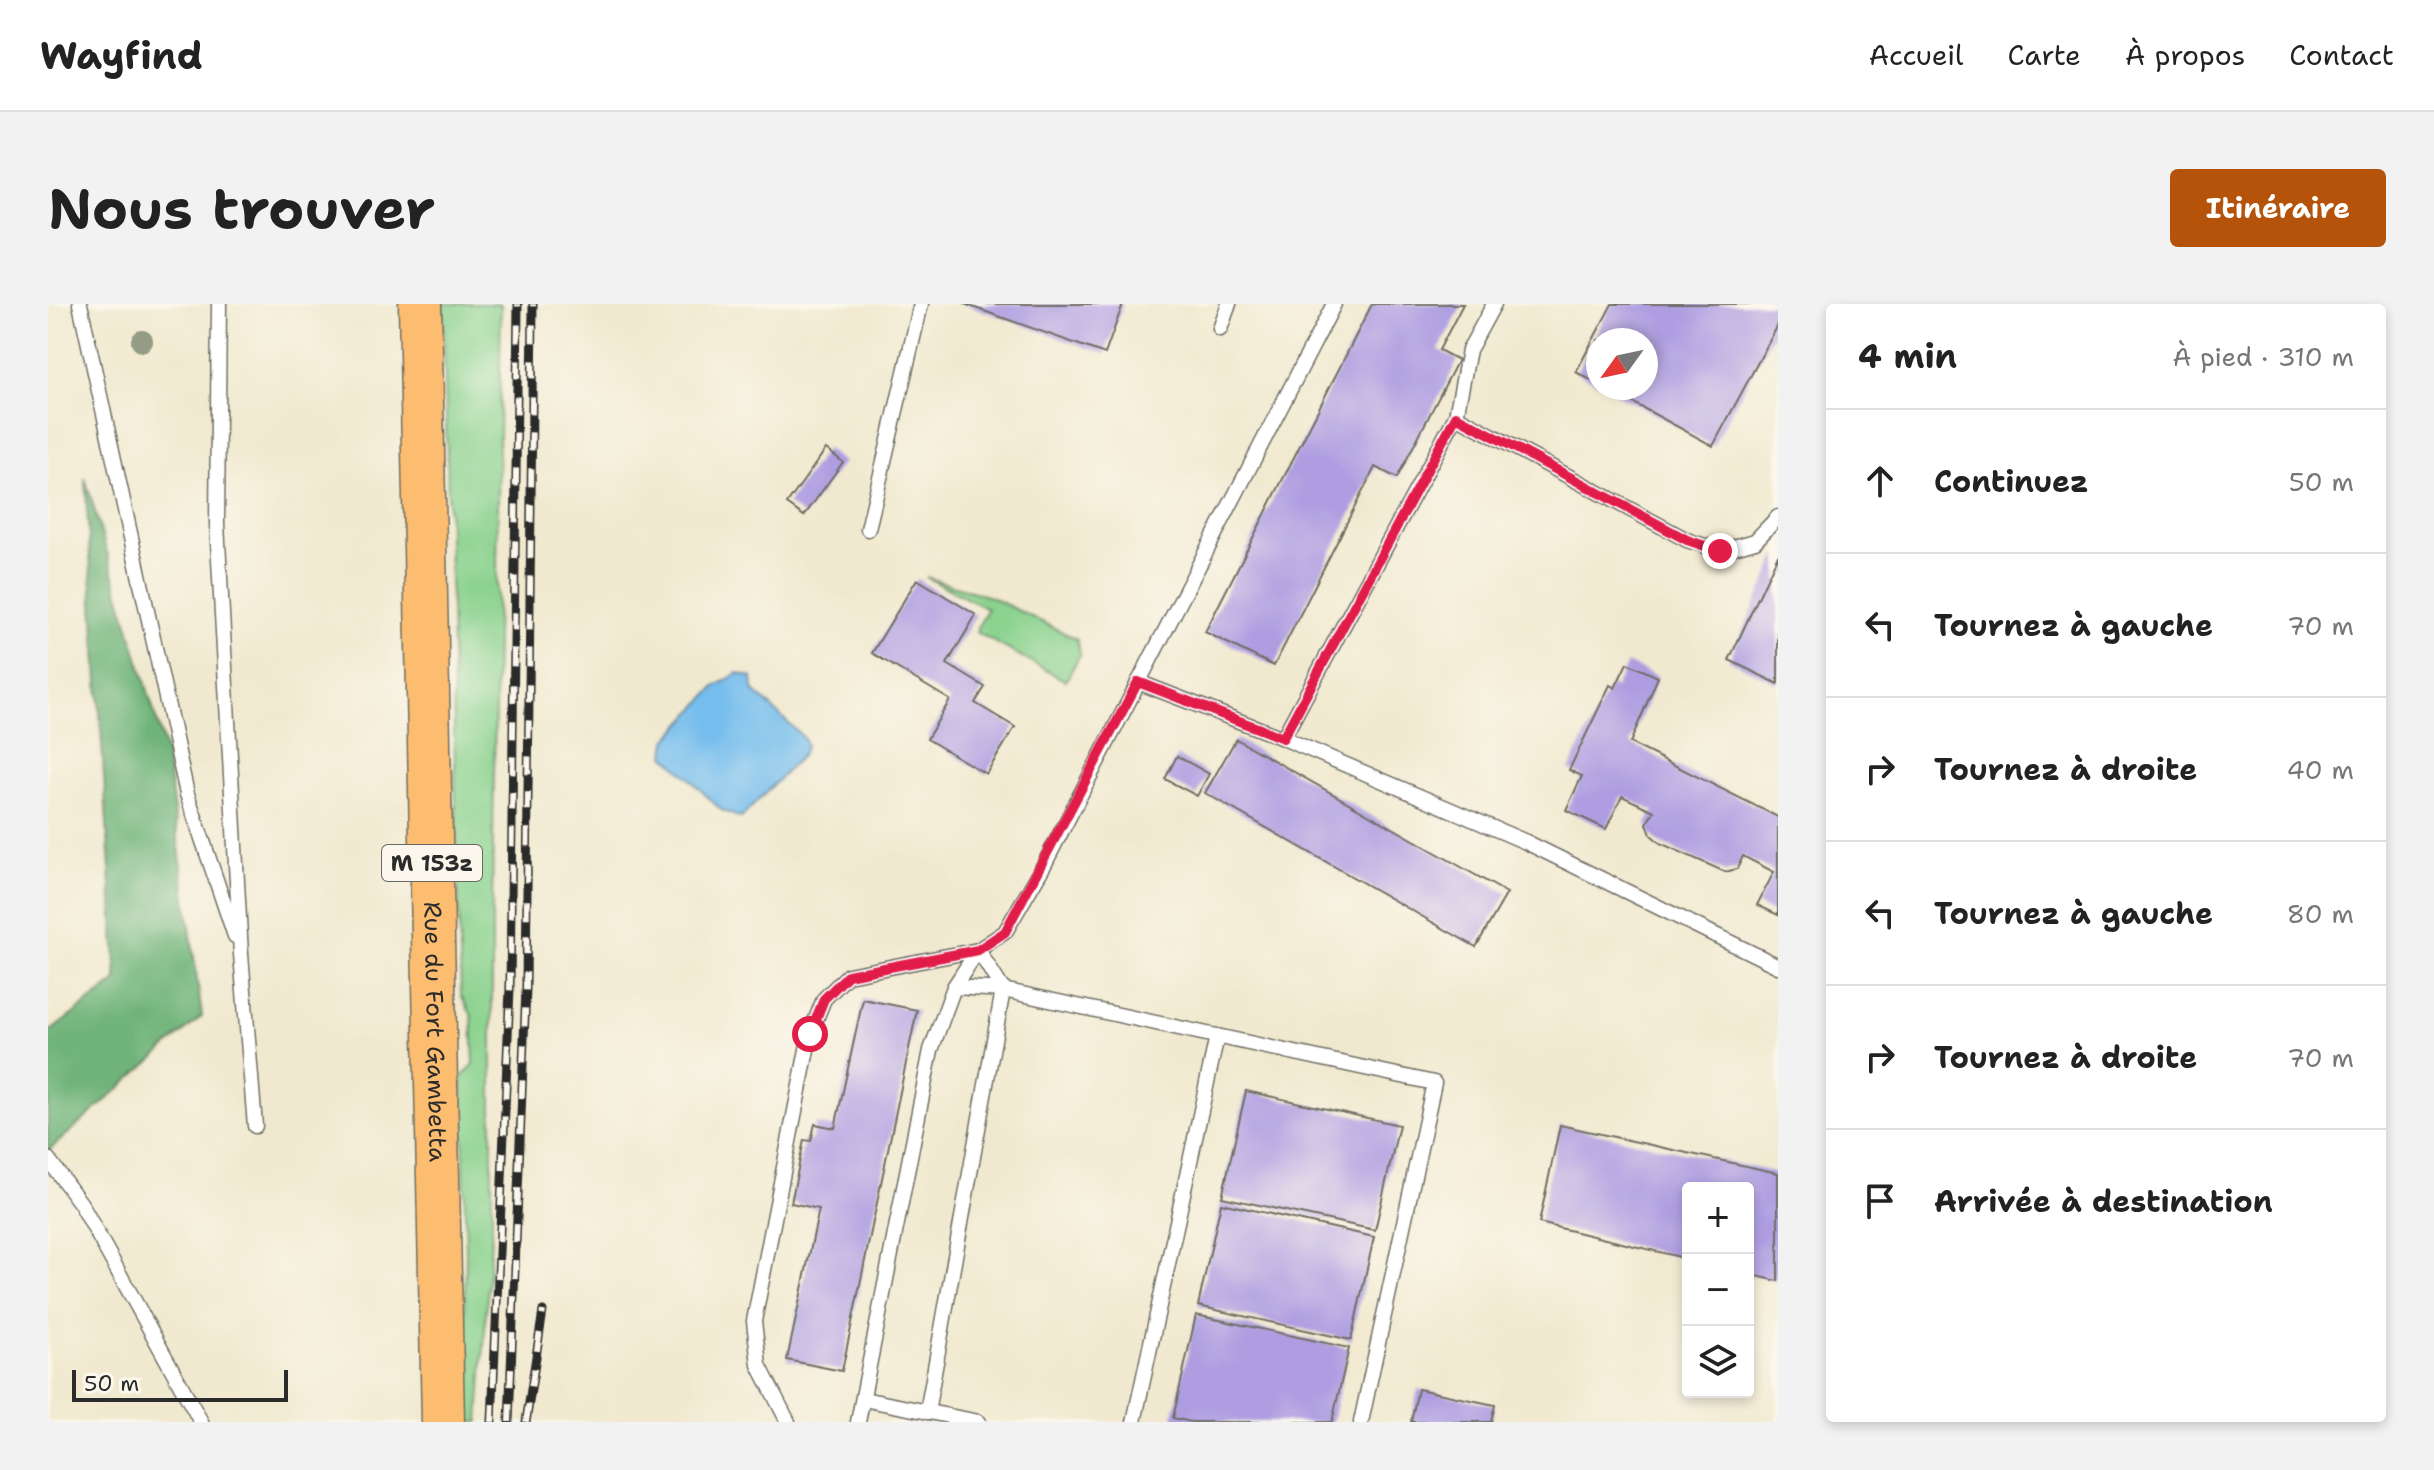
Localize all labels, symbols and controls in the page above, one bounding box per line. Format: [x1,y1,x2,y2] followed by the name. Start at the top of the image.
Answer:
[40,30,203,81] text: Wayfind
[1869,36,1963,74] text: Accueil
[2007,36,2081,74] text: Carte
[2125,36,2245,74] text: À propos
[2289,36,2394,74] text: Contact
[2170,169,2386,247] button: Itinéraire
[48,171,435,246] text: Nous trouver
[1586,328,1658,400] north arrow
[1858,333,1957,379] text: 4 min
[2172,339,2354,374] text: À pied · 310 m
[1858,459,1902,503] icon: ahead
[1934,461,2089,502] text: Continuez
[2289,464,2354,499] text: 50 m
[1702,533,1738,569] route end
[1858,603,1902,647] icon: left
[1934,605,2213,646] text: Tournez à gauche
[2287,608,2354,643] text: 70 m
[1858,747,1902,791] icon: right
[1934,749,2197,790] text: Tournez à droite
[2287,752,2354,787] text: 40 m
[382,845,482,881] road number: M 153z
[1858,891,1902,935] icon: left
[1934,893,2213,934] text: Tournez à gauche
[2287,896,2354,931] text: 80 m
[416,901,454,1162] street label: Rue du Fort Gambetta
[792,1016,828,1052] route start
[1858,1035,1902,1079] icon: right
[1934,1037,2197,1078] text: Tournez à droite
[2287,1040,2354,1075] text: 70 m
[1858,1179,1902,1223] icon: arrive
[1934,1181,2273,1222] text: Arrivée à destination
[1682,1182,1754,1398] map controls
[1682,1182,1754,1254] button: +
[1682,1254,1754,1326] button: −
[1682,1326,1754,1398] button: layers
[72,1366,288,1402] scale bar
[84,1369,139,1398] text: 50 m

